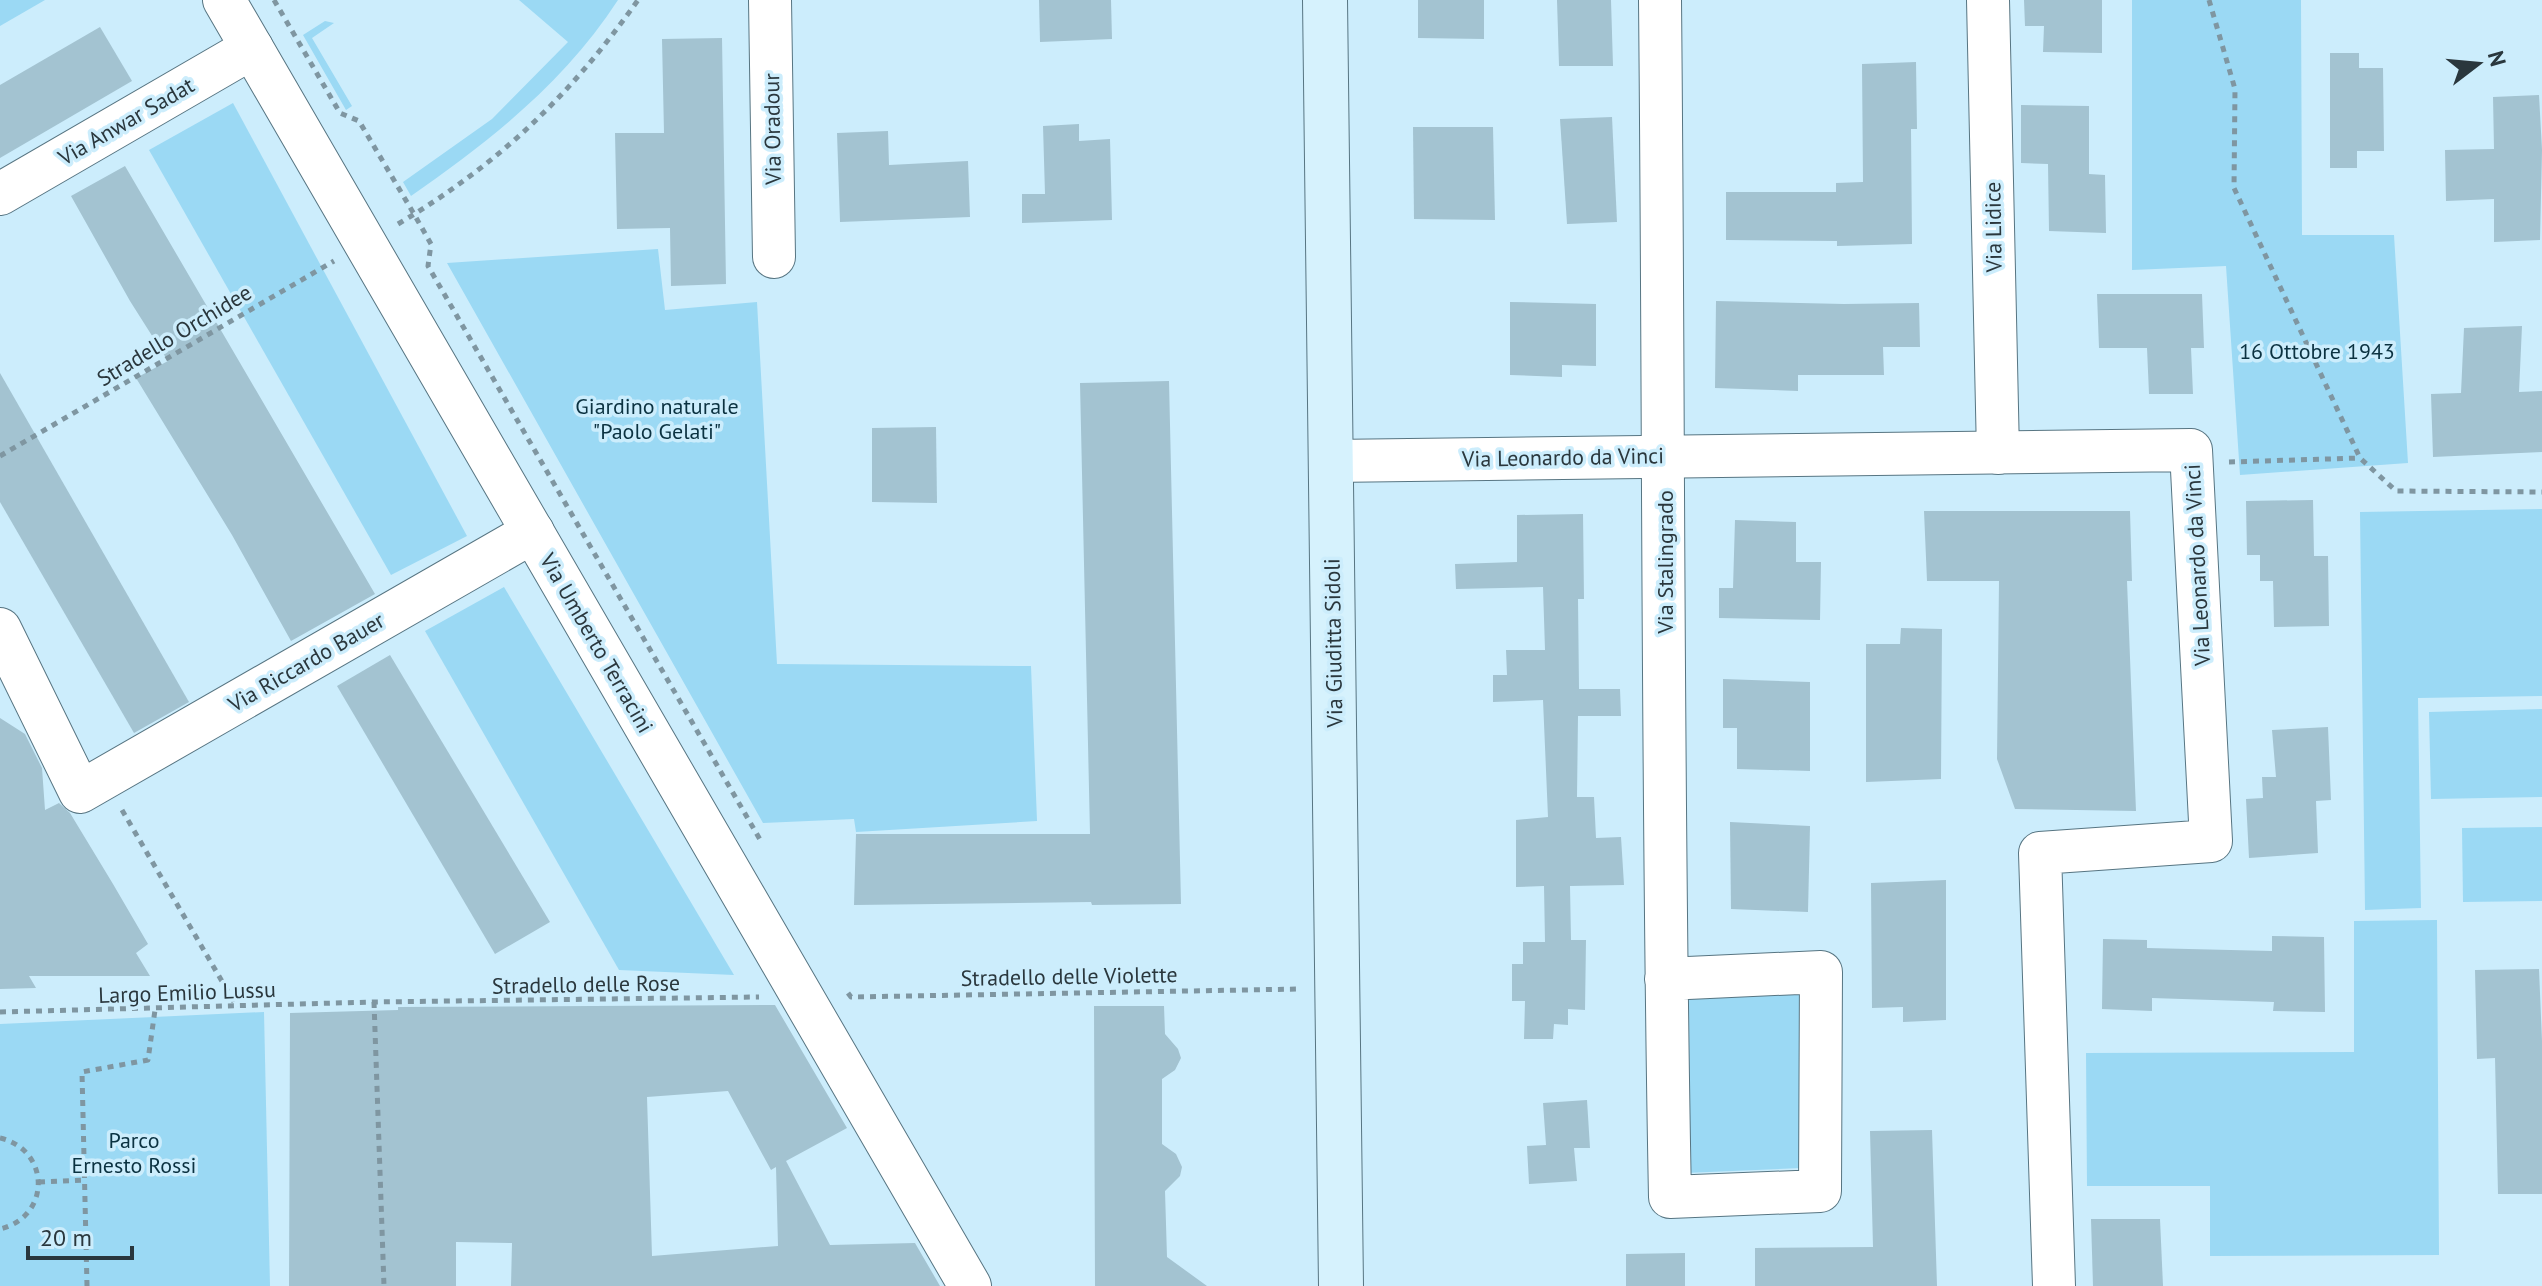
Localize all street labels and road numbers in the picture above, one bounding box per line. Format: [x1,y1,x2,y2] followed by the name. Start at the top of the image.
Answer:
[52,70,200,172] street label: Via Anwar Sadat
[757,72,787,186] street label: Via Oradour
[1978,181,2008,274] street label: Via Lidice
[92,278,256,392] street label: Stradello Orchidee
[1461,441,1664,473] street label: Via Leonardo da Vinci
[2178,463,2216,668] street label: Via Leonardo da Vinci
[1651,490,1679,635] street label: Via Stalingrado
[534,547,660,738] street label: Via Umberto Terracini
[1318,558,1348,729] street label: Via Giuditta Sidoli
[222,606,390,719] street label: Via Riccardo Bauer
[960,960,1178,992] street label: Stradello delle Violette
[492,968,680,1000] street label: Stradello delle Rose
[98,975,276,1009] street label: Largo Emilio Lussu

